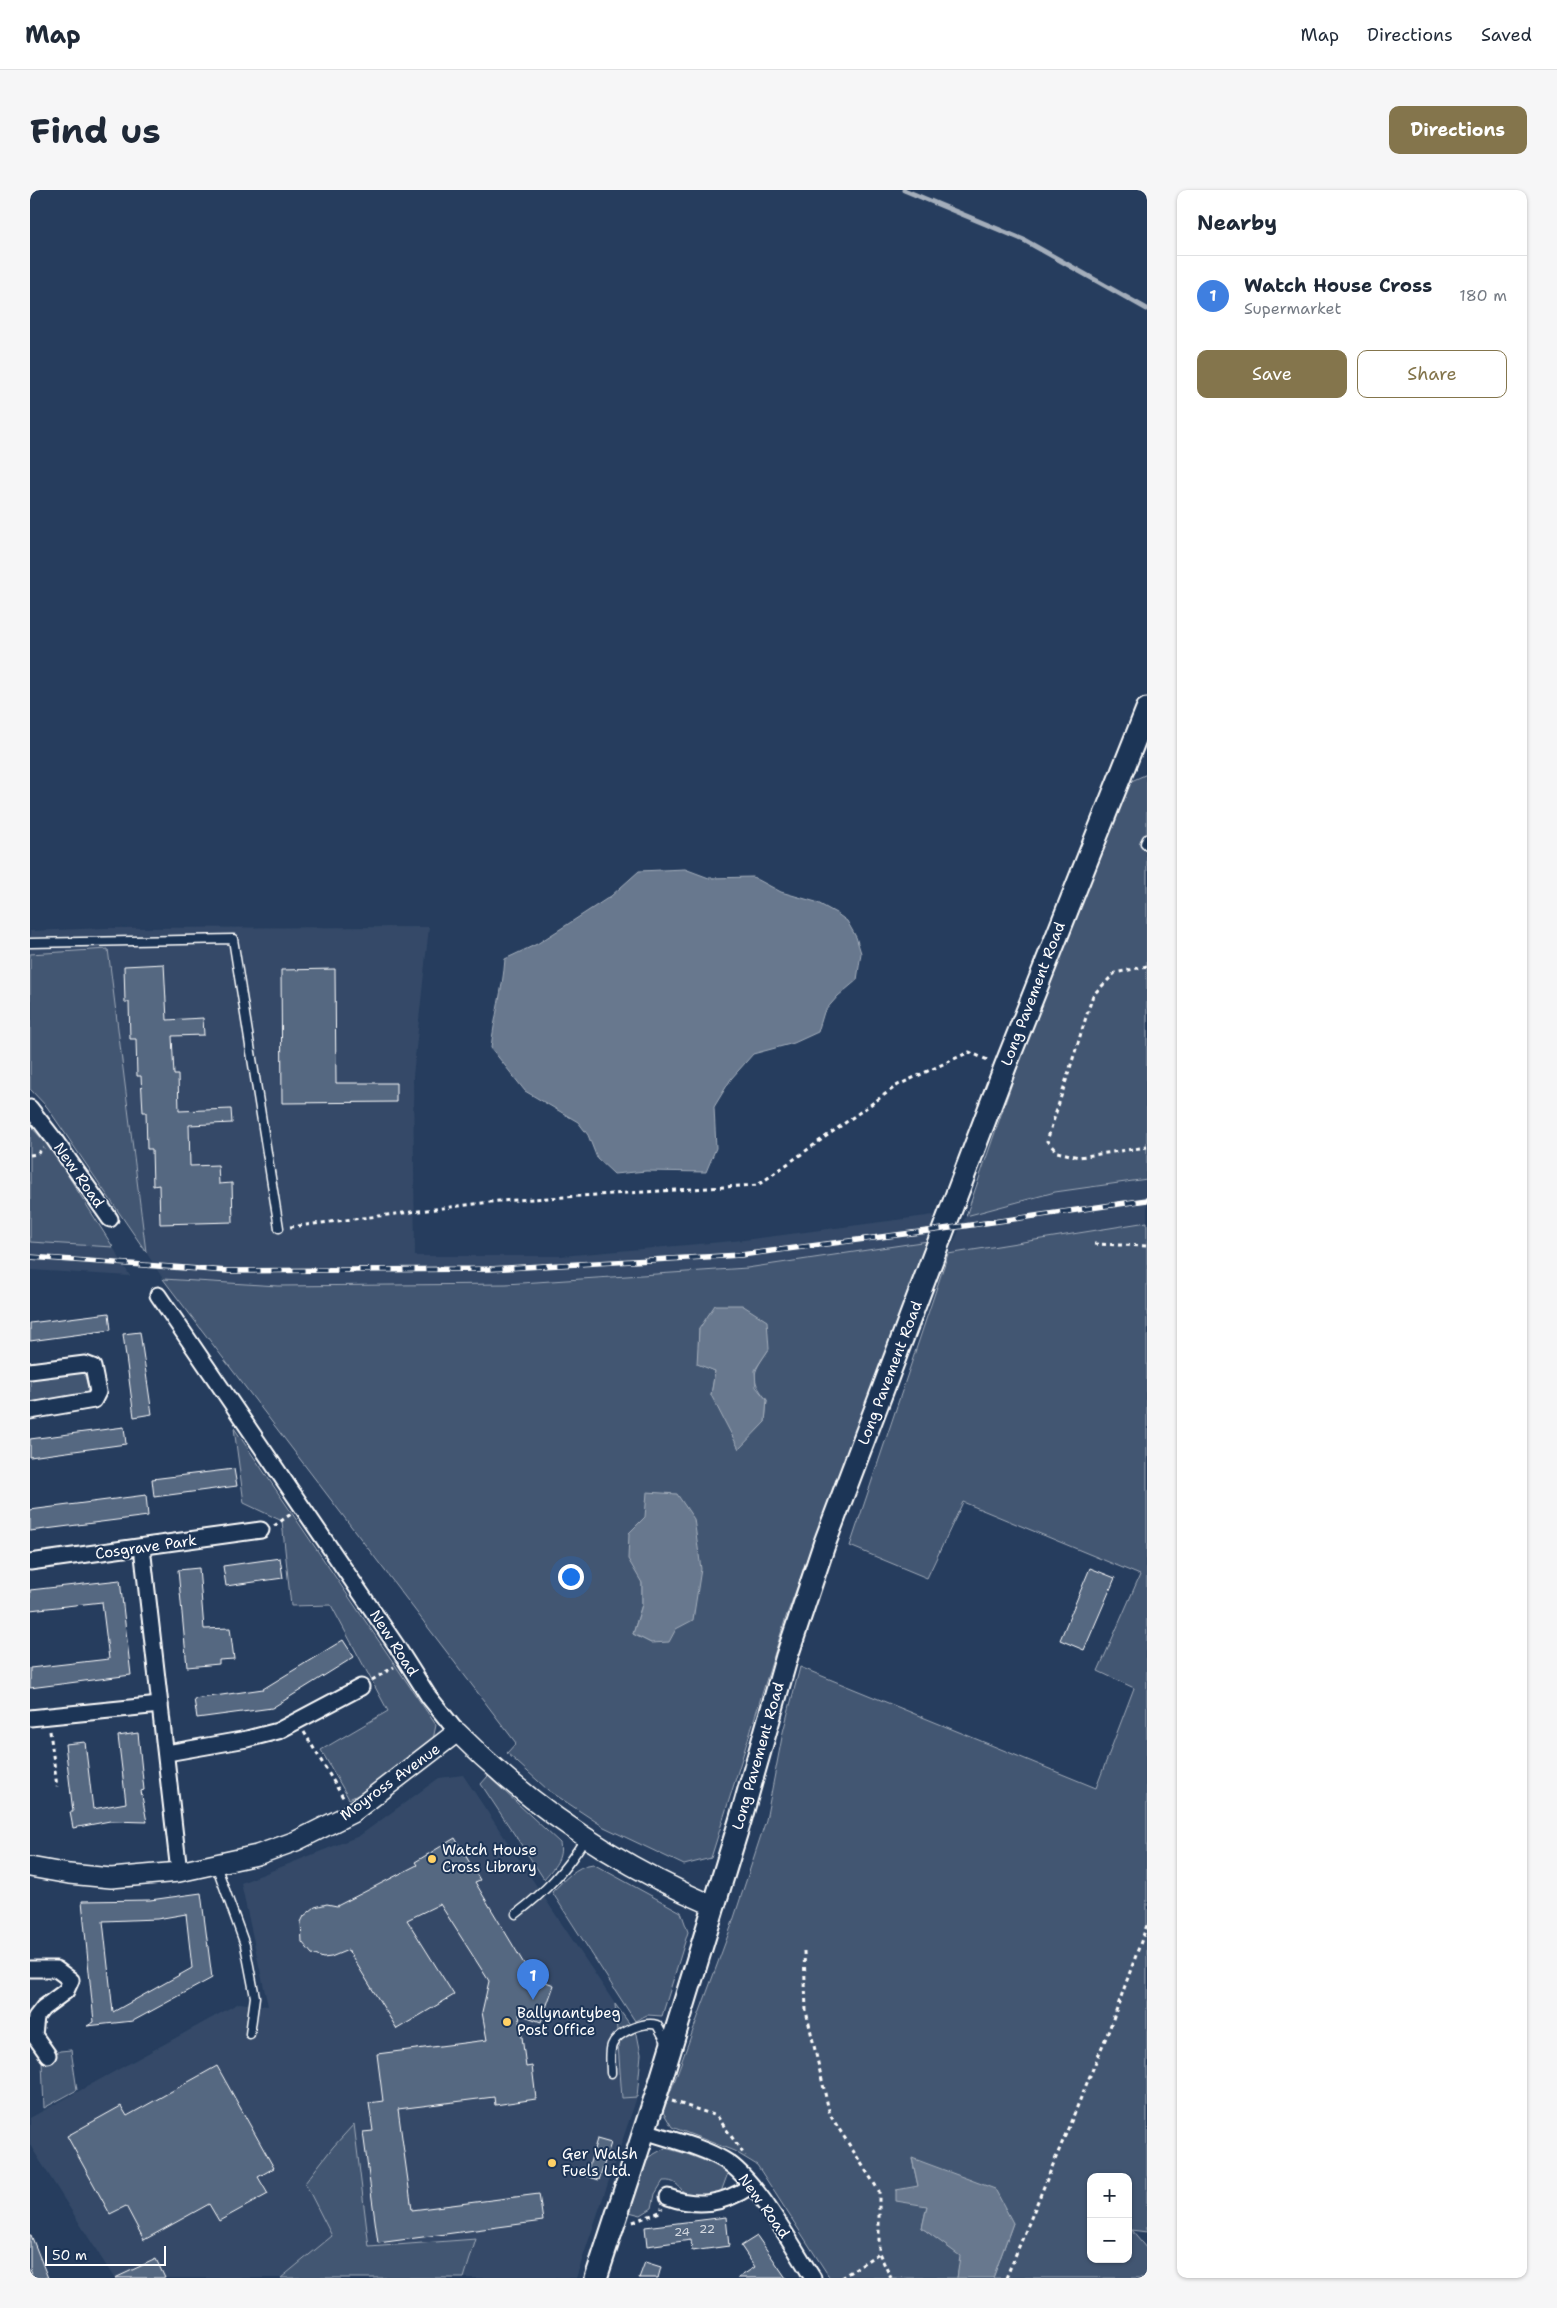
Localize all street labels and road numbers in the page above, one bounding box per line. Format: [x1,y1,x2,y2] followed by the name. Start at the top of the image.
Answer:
[996,919,1070,1069] street label: Long Pavement Road
[49,1138,109,1212] street label: New Road
[853,1298,927,1448] street label: Long Pavement Road
[94,1530,198,1564] street label: Cosgrave Park
[365,1606,423,1680] street label: New Road
[727,1679,789,1832] street label: Long Pavement Road
[336,1739,444,1825] street label: Moyross Avenue
[734,2170,795,2243] street label: New Road

